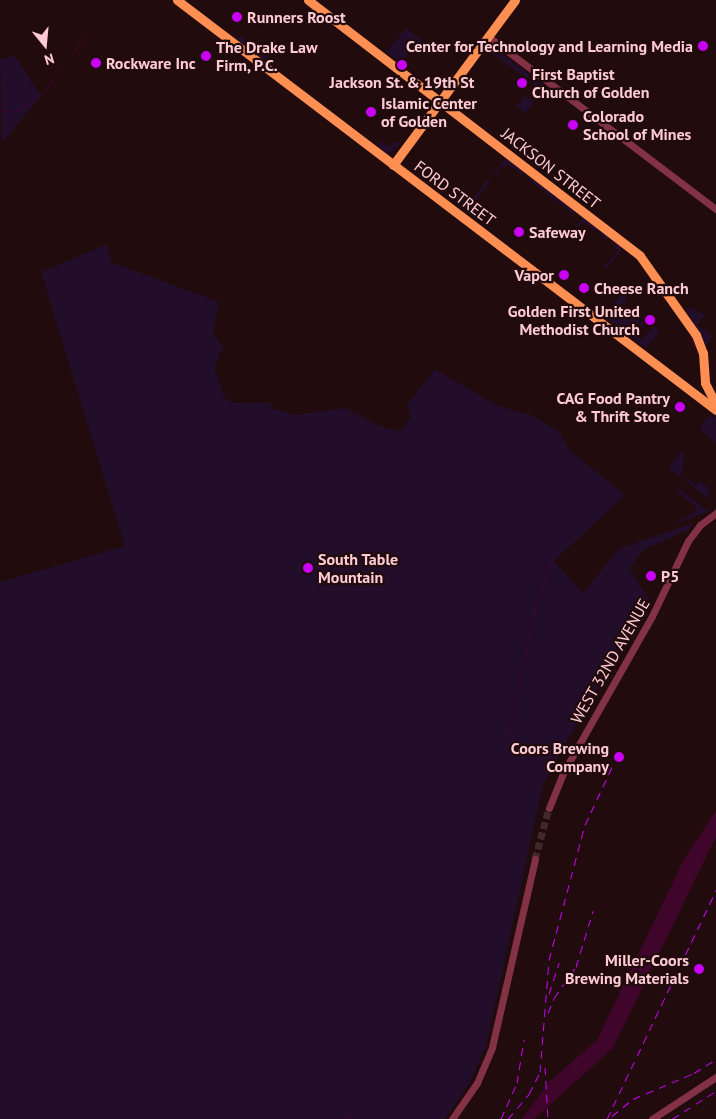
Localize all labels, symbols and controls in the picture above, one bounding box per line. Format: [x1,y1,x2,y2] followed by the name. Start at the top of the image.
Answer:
[247,7,346,27] place label: Runners Roost
[231,11,243,23] marker: Runners Roost
[20,20,70,70] north arrow
[405,36,693,56] place label: Center for Technology and Learning Media
[216,37,317,75] place label: The Drake Law Firm, P.C.
[697,40,709,52] marker: Center for Technology and Learning Media
[42,49,56,69] text: N
[200,50,212,62] marker: The Drake Law Firm, P.C.
[106,53,196,73] place label: Rockware Inc
[90,57,102,69] marker: Rockware Inc
[396,59,408,71] marker: Jackson St. & 19th St
[532,64,650,102] place label: First Baptist Church of Golden
[329,72,475,92] place label: Jackson St. & 19th St
[516,77,528,89] marker: First Baptist Church of Golden
[381,93,478,131] place label: Islamic Center of Golden
[365,106,377,118] marker: Islamic Center of Golden
[583,106,691,144] place label: Colorado School of Mines
[567,119,579,131] marker: Colorado School of Mines
[498,124,604,212] street label: JACKSON STREET
[411,156,499,230] street label: FORD STREET
[529,222,586,242] place label: Safeway
[513,226,525,238] marker: Safeway
[514,265,554,285] place label: Vapor
[558,269,570,281] marker: Vapor
[594,278,689,298] place label: Cheese Ranch
[578,282,590,294] marker: Cheese Ranch
[508,301,640,339] place label: Golden First United Methodist Church
[644,314,656,326] marker: Golden First United Methodist Church
[557,388,670,426] place label: CAG Food Pantry & Thrift Store
[674,401,686,413] marker: CAG Food Pantry & Thrift Store
[318,549,399,587] place label: South Table Mountain
[302,562,314,574] marker: South Table Mountain
[661,566,679,586] place label: P5
[645,570,657,582] marker: P5
[566,594,654,728] street label: WEST 32ND AVENUE
[511,738,609,776] place label: Coors Brewing Company
[613,751,625,763] marker: Coors Brewing Company
[565,950,689,988] place label: Miller-Coors Brewing Materials
[693,963,705,975] marker: Miller-Coors Brewing Materials

